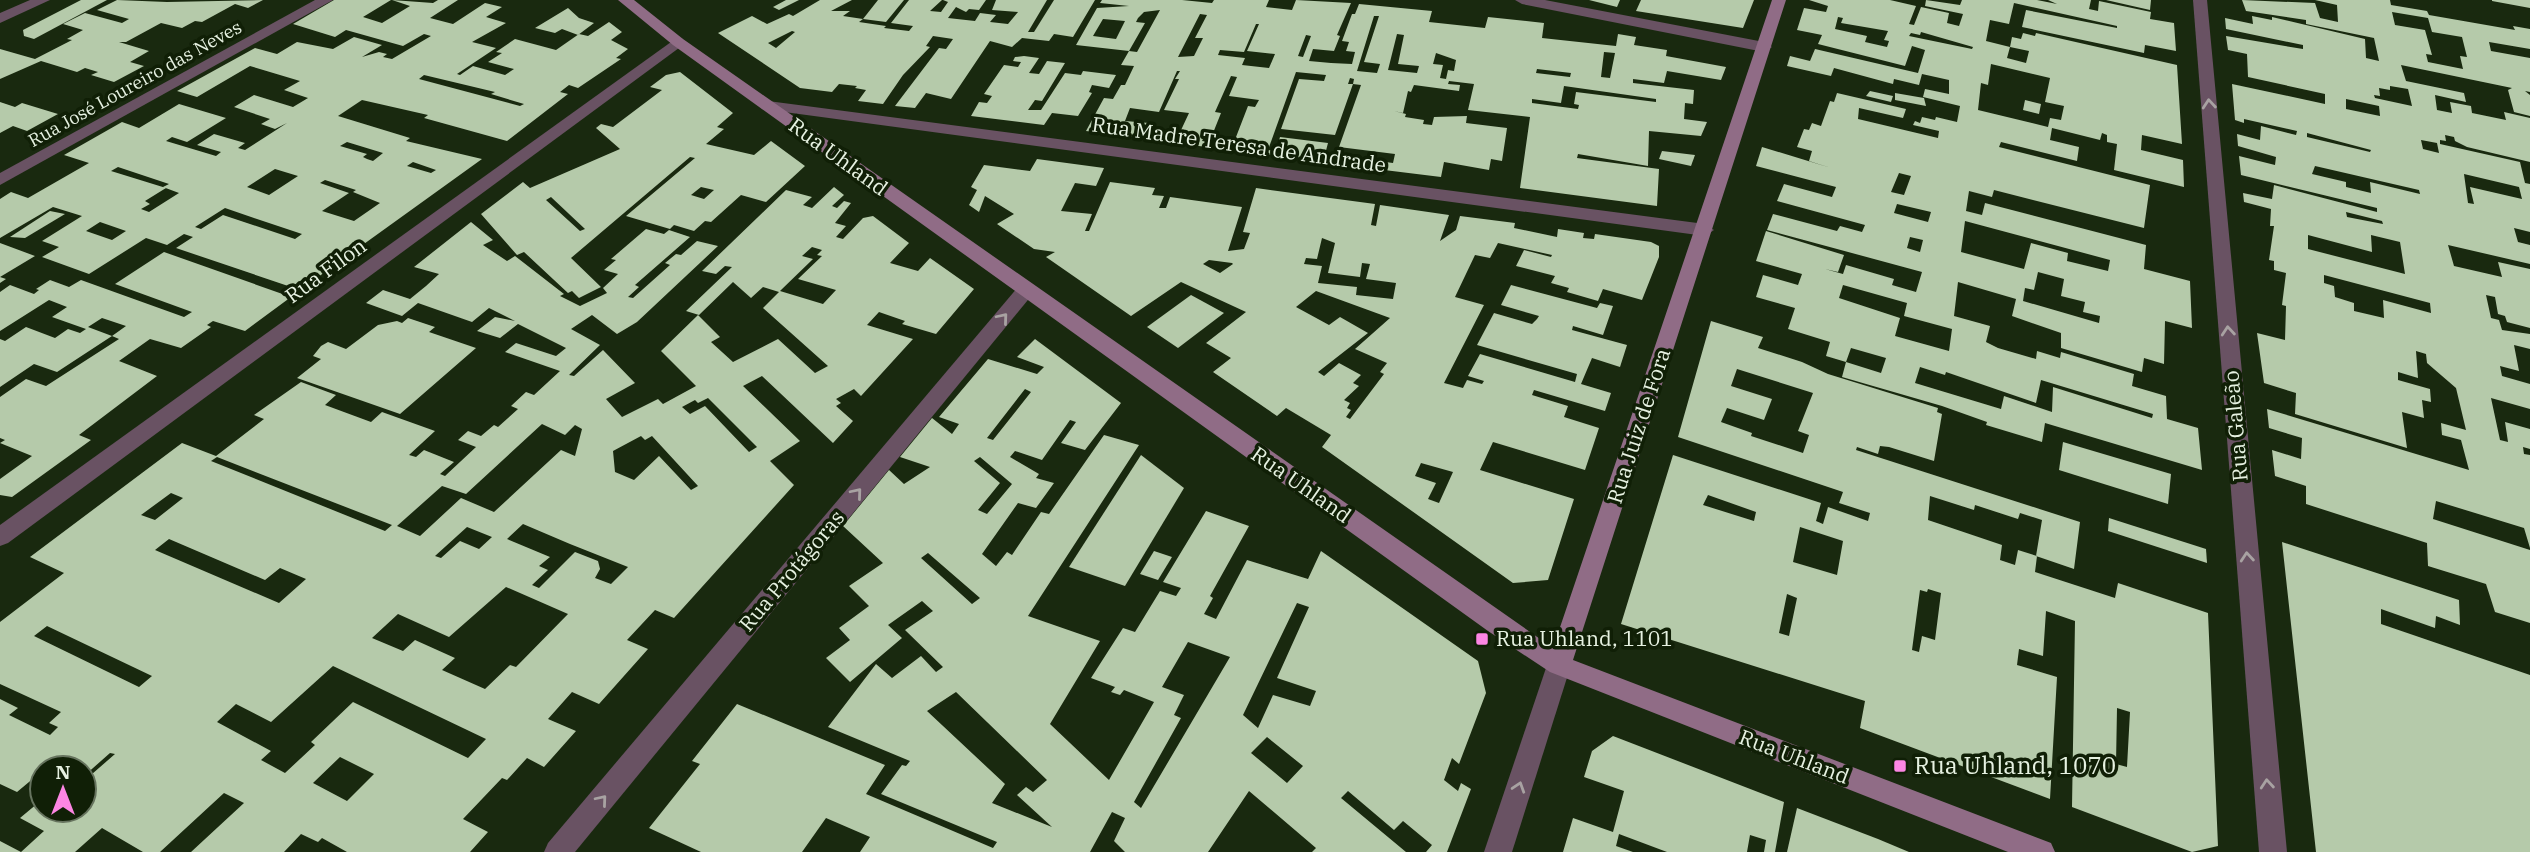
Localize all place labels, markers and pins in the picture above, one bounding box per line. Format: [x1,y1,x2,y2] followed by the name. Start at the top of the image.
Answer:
[1496,624,1673,652] place label: Rua Uhland, 1101
[1474,631,1490,647] marker: Rua Uhland, 1101
[1914,749,2116,781] place label: Rua Uhland, 1070
[1892,758,1908,774] marker: Rua Uhland, 1070

